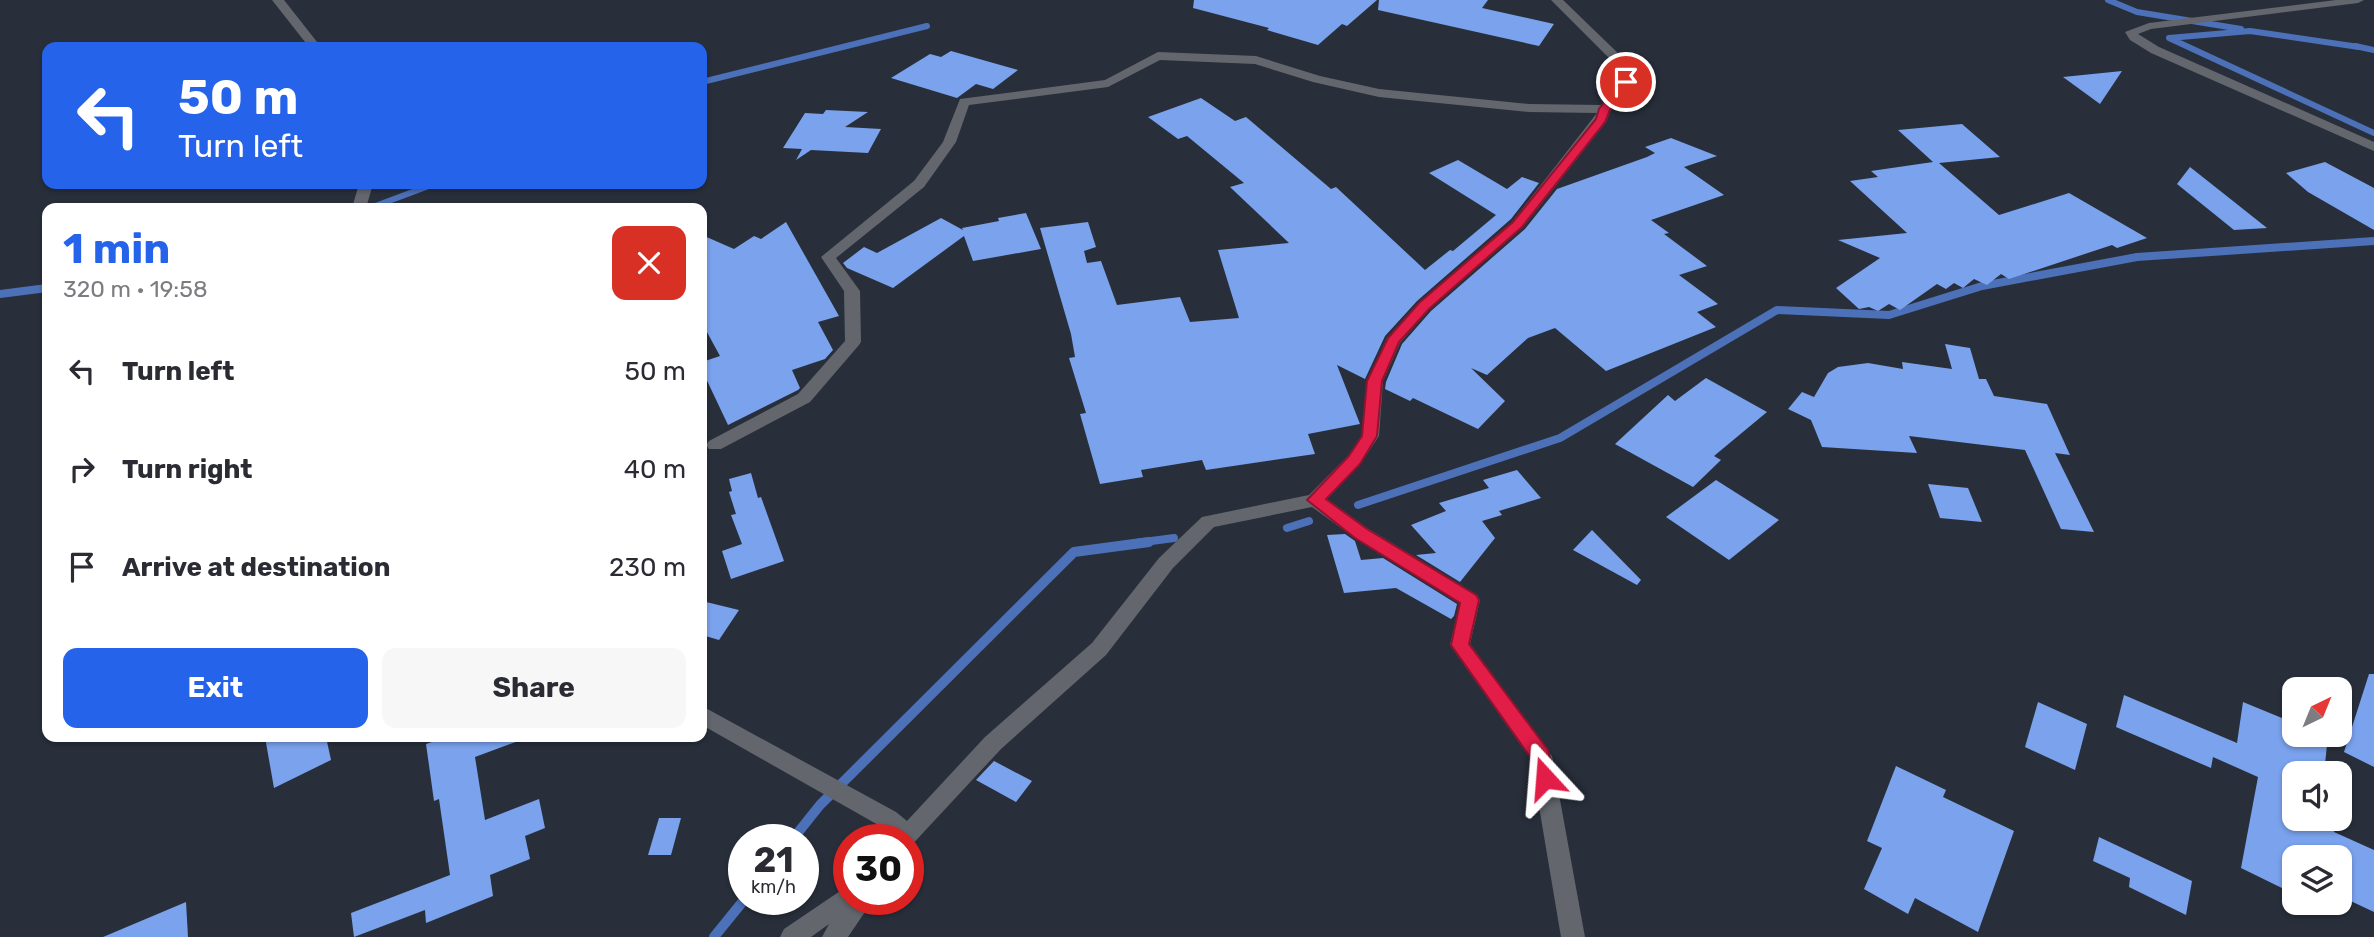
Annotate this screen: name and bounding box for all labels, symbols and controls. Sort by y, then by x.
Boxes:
pin [1596,52,1656,112]
icon: arrive [1607,63,1645,101]
text: 50 m [178,68,298,126]
icon: left [63,70,154,161]
text: Turn left [178,127,303,165]
text: 1 min [63,224,170,274]
button: close [612,226,686,300]
text: 320 m · 19:58 [63,275,208,303]
icon: left [63,352,101,390]
text: Turn left [122,356,234,387]
text: 50 m [625,356,686,387]
icon: right [63,450,101,488]
text: Turn right [122,454,252,485]
text: 40 m [624,454,686,485]
icon: arrive [63,548,101,586]
text: Arrive at destination [122,552,390,583]
text: 230 m [609,552,686,583]
button: Exit [63,648,368,728]
button: Share [382,648,686,728]
north arrow [2282,677,2352,747]
map controls [2282,677,2352,915]
position arrow [1508,741,1582,815]
button: sound [2282,761,2352,831]
speed limit sign: 30 [833,824,924,915]
text: 21 [753,839,794,881]
button: layers [2282,845,2352,915]
text: km/h [751,876,796,898]

